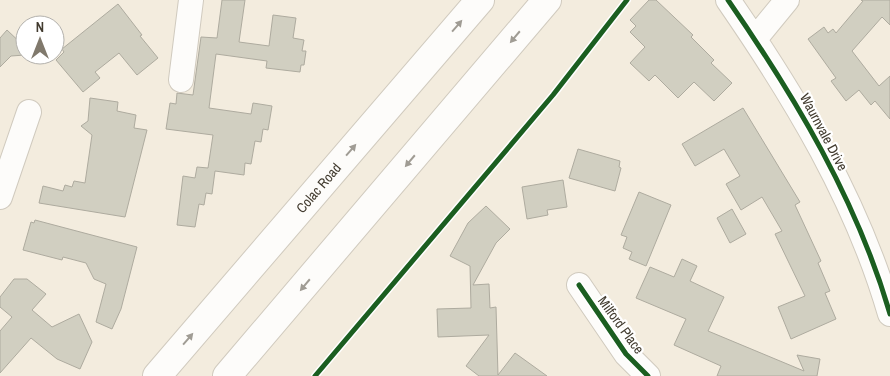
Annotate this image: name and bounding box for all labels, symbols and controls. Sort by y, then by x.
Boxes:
north arrow [15,15,65,65]
text: N [36,18,44,36]
one-way arrow [452,20,463,33]
one-way arrow [510,31,521,43]
street label: Waurnvale Drive [796,90,852,174]
one-way arrow [346,143,357,156]
one-way arrow [404,154,415,167]
street label: Colac Road [292,159,345,217]
one-way arrow [299,278,310,291]
street label: Milford Place [594,293,648,357]
one-way arrow [183,333,194,346]

